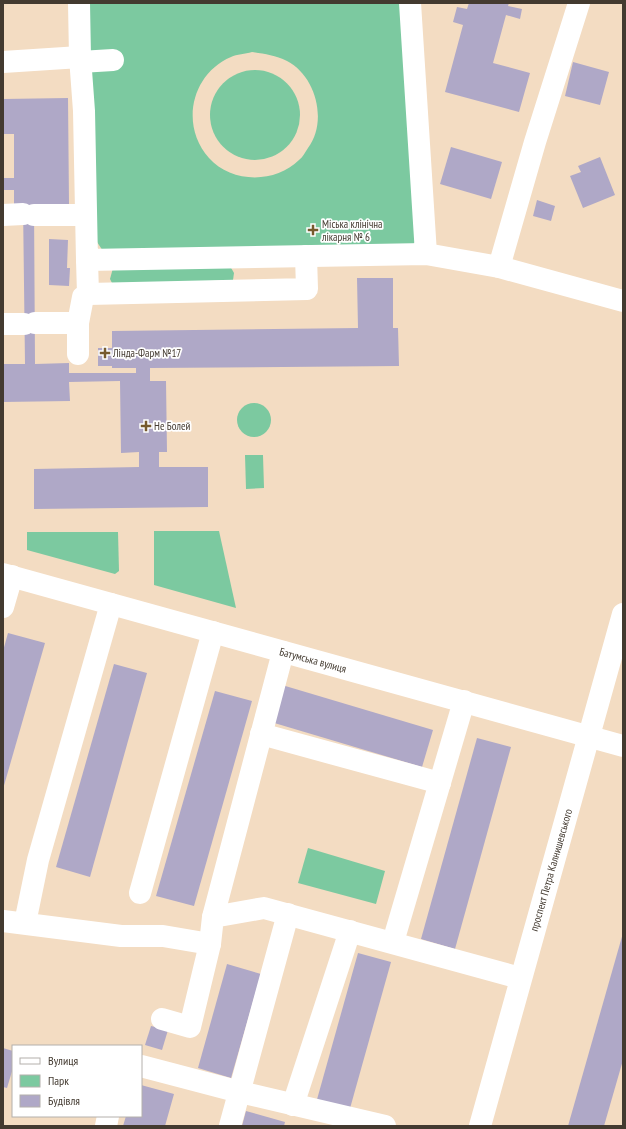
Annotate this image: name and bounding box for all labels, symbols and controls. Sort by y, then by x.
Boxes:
place label: Міська клінічна лікарня № 6 [321,217,382,244]
marker: Міська клінічна лікарня № 6 [307,224,319,236]
place label: Лінда-Фарм №17 [112,346,181,360]
marker: Лінда-Фарм №17 [100,348,110,358]
place label: Не Болей [154,419,190,433]
marker: Не Болей [141,421,151,431]
street label: Батумська вулиця [278,644,348,676]
street label: проспект Петра Калнишевського [527,807,575,933]
legend [12,1045,142,1117]
text: Вулиця [48,1053,78,1068]
text: Парк [48,1073,69,1088]
text: Будівля [48,1093,80,1108]

